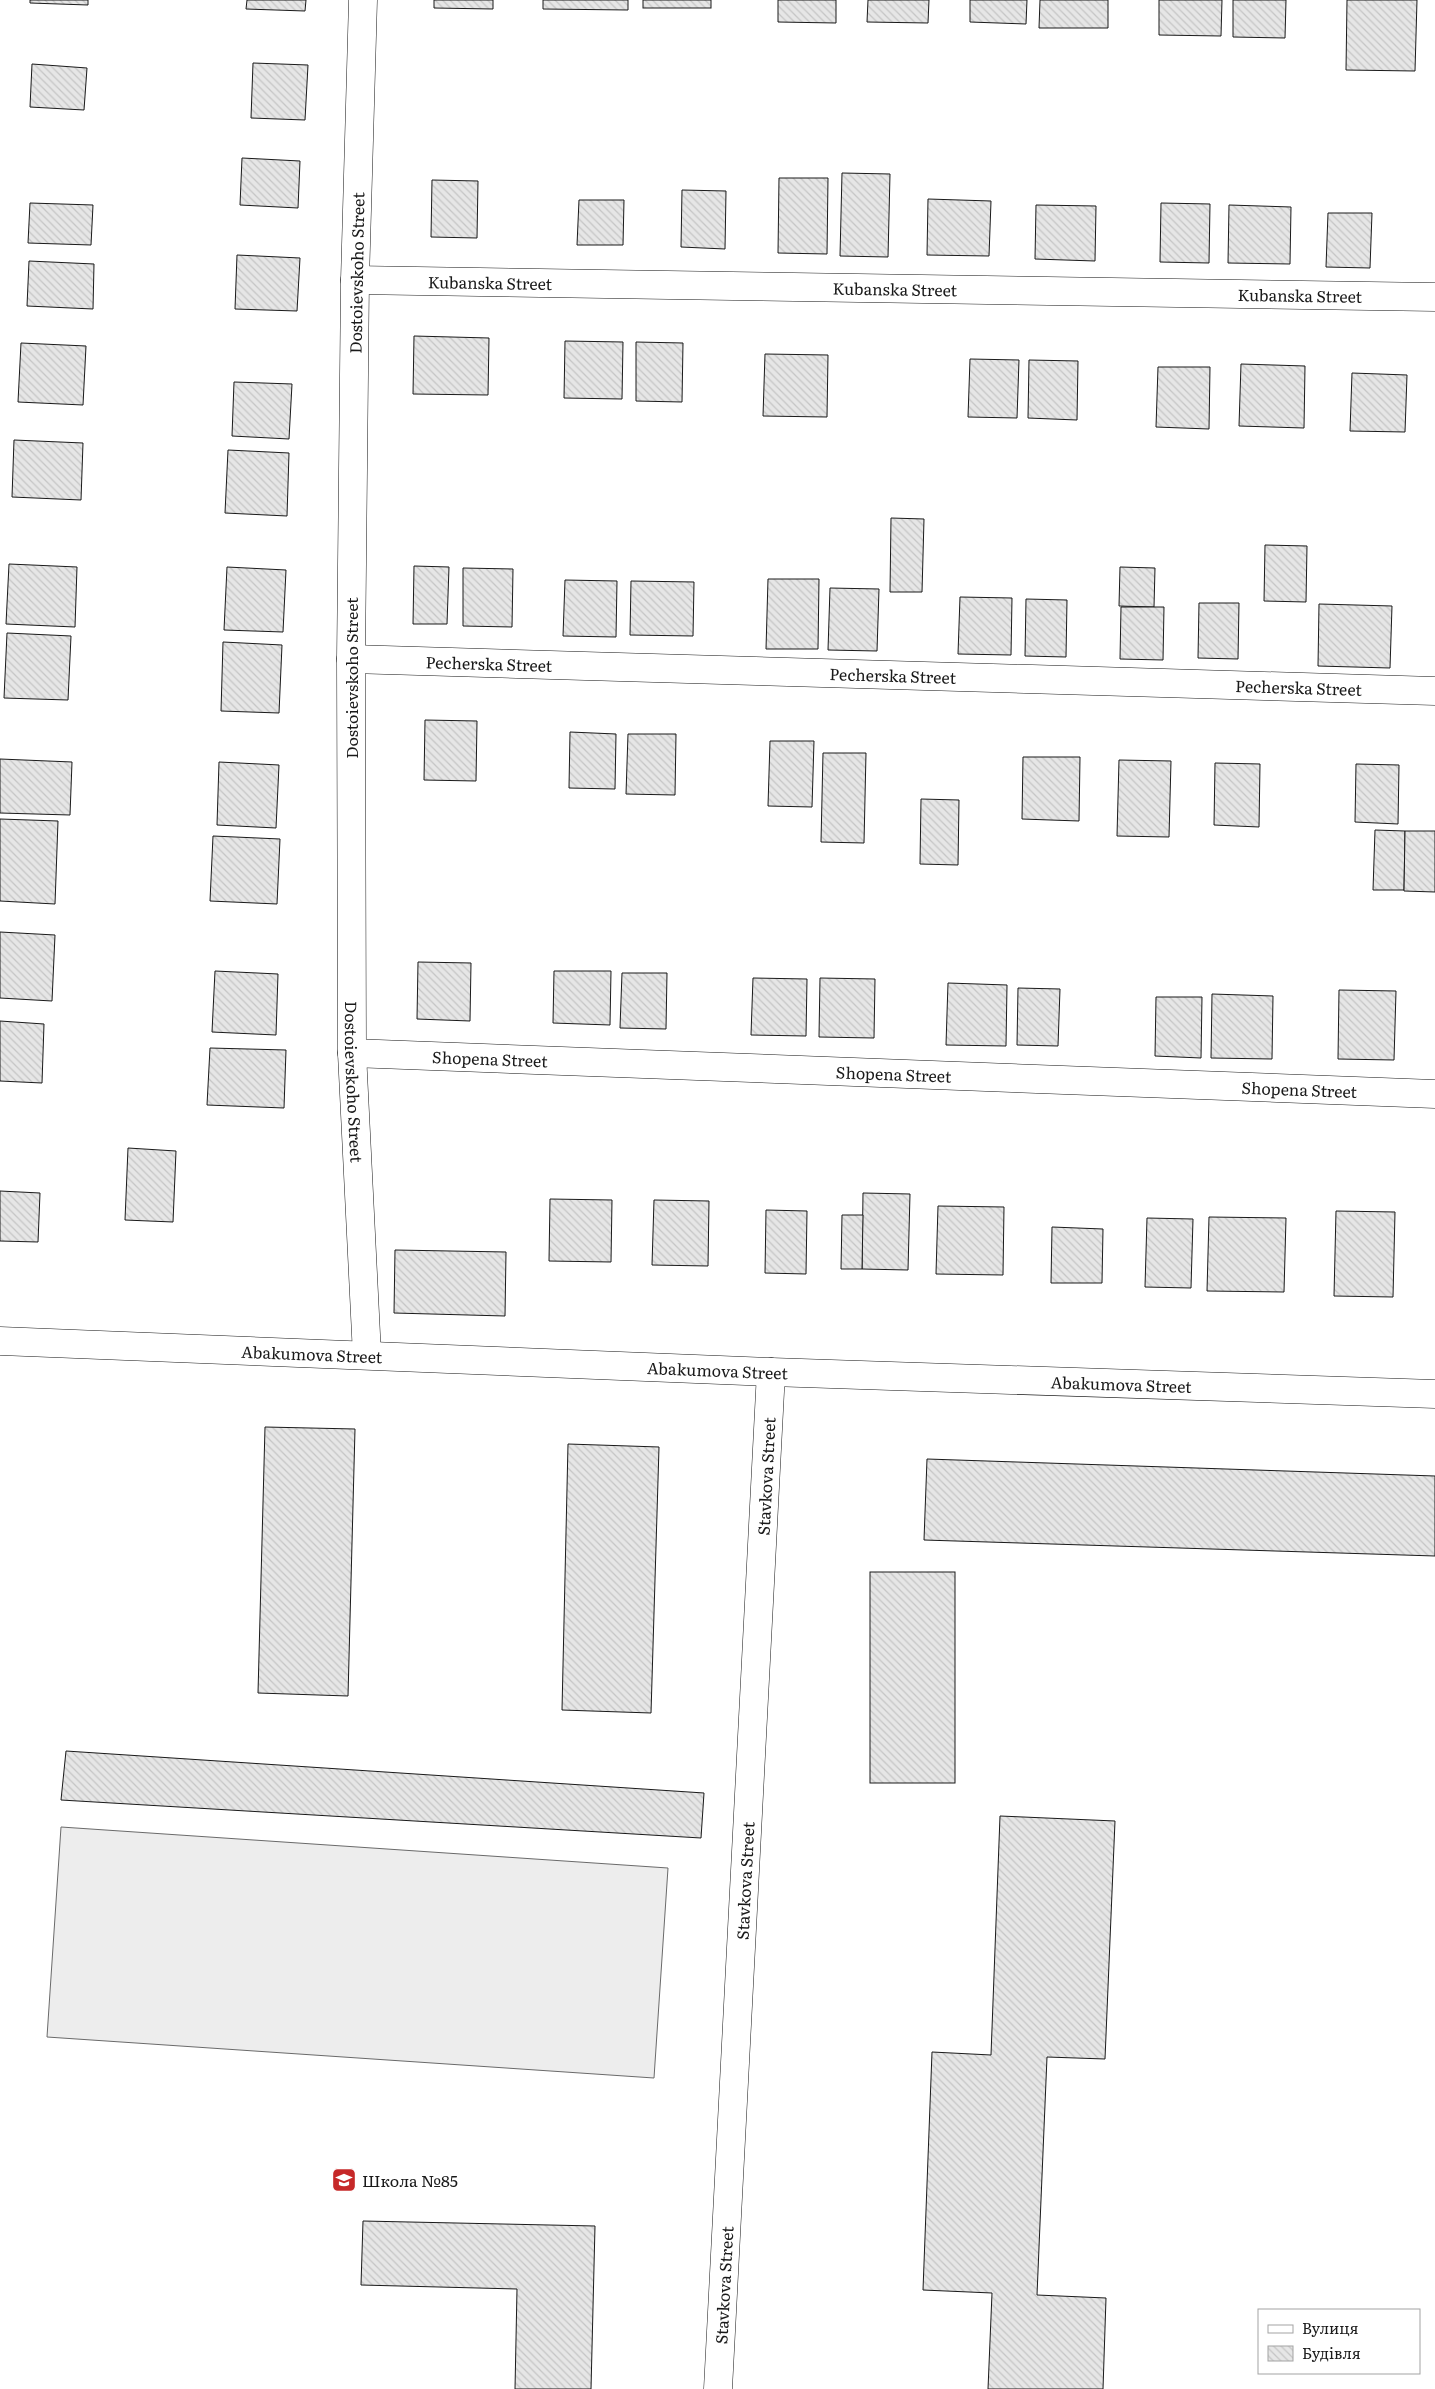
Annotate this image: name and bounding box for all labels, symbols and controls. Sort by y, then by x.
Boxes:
street label: Dostoievskoho Street [343,192,369,354]
street label: Kubanska Street [428,269,553,295]
street label: Kubanska Street [833,276,958,301]
street label: Kubanska Street [1237,282,1363,308]
street label: Dostoievskoho Street [339,597,363,759]
street label: Pecherska Street [425,649,553,677]
street label: Pecherska Street [829,661,957,689]
street label: Pecherska Street [1235,673,1363,701]
street label: Dostoievskoho Street [340,1001,369,1164]
street label: Shopena Street [432,1044,549,1072]
street label: Shopena Street [835,1059,952,1088]
street label: Shopena Street [1241,1075,1358,1103]
street label: Abakumova Street [241,1339,383,1368]
street label: Abakumova Street [646,1355,789,1385]
street label: Abakumova Street [1050,1369,1193,1398]
street label: Stavkova Street [751,1416,781,1536]
street label: Stavkova Street [729,1820,760,1940]
school or university icon: Школа №85 [331,2167,357,2193]
place label: Школа №85 [362,2168,458,2192]
street label: Stavkova Street [708,2225,739,2345]
legend [1258,2309,1420,2374]
text: Вулиця [1302,2316,1359,2339]
text: Будівля [1302,2341,1361,2364]

